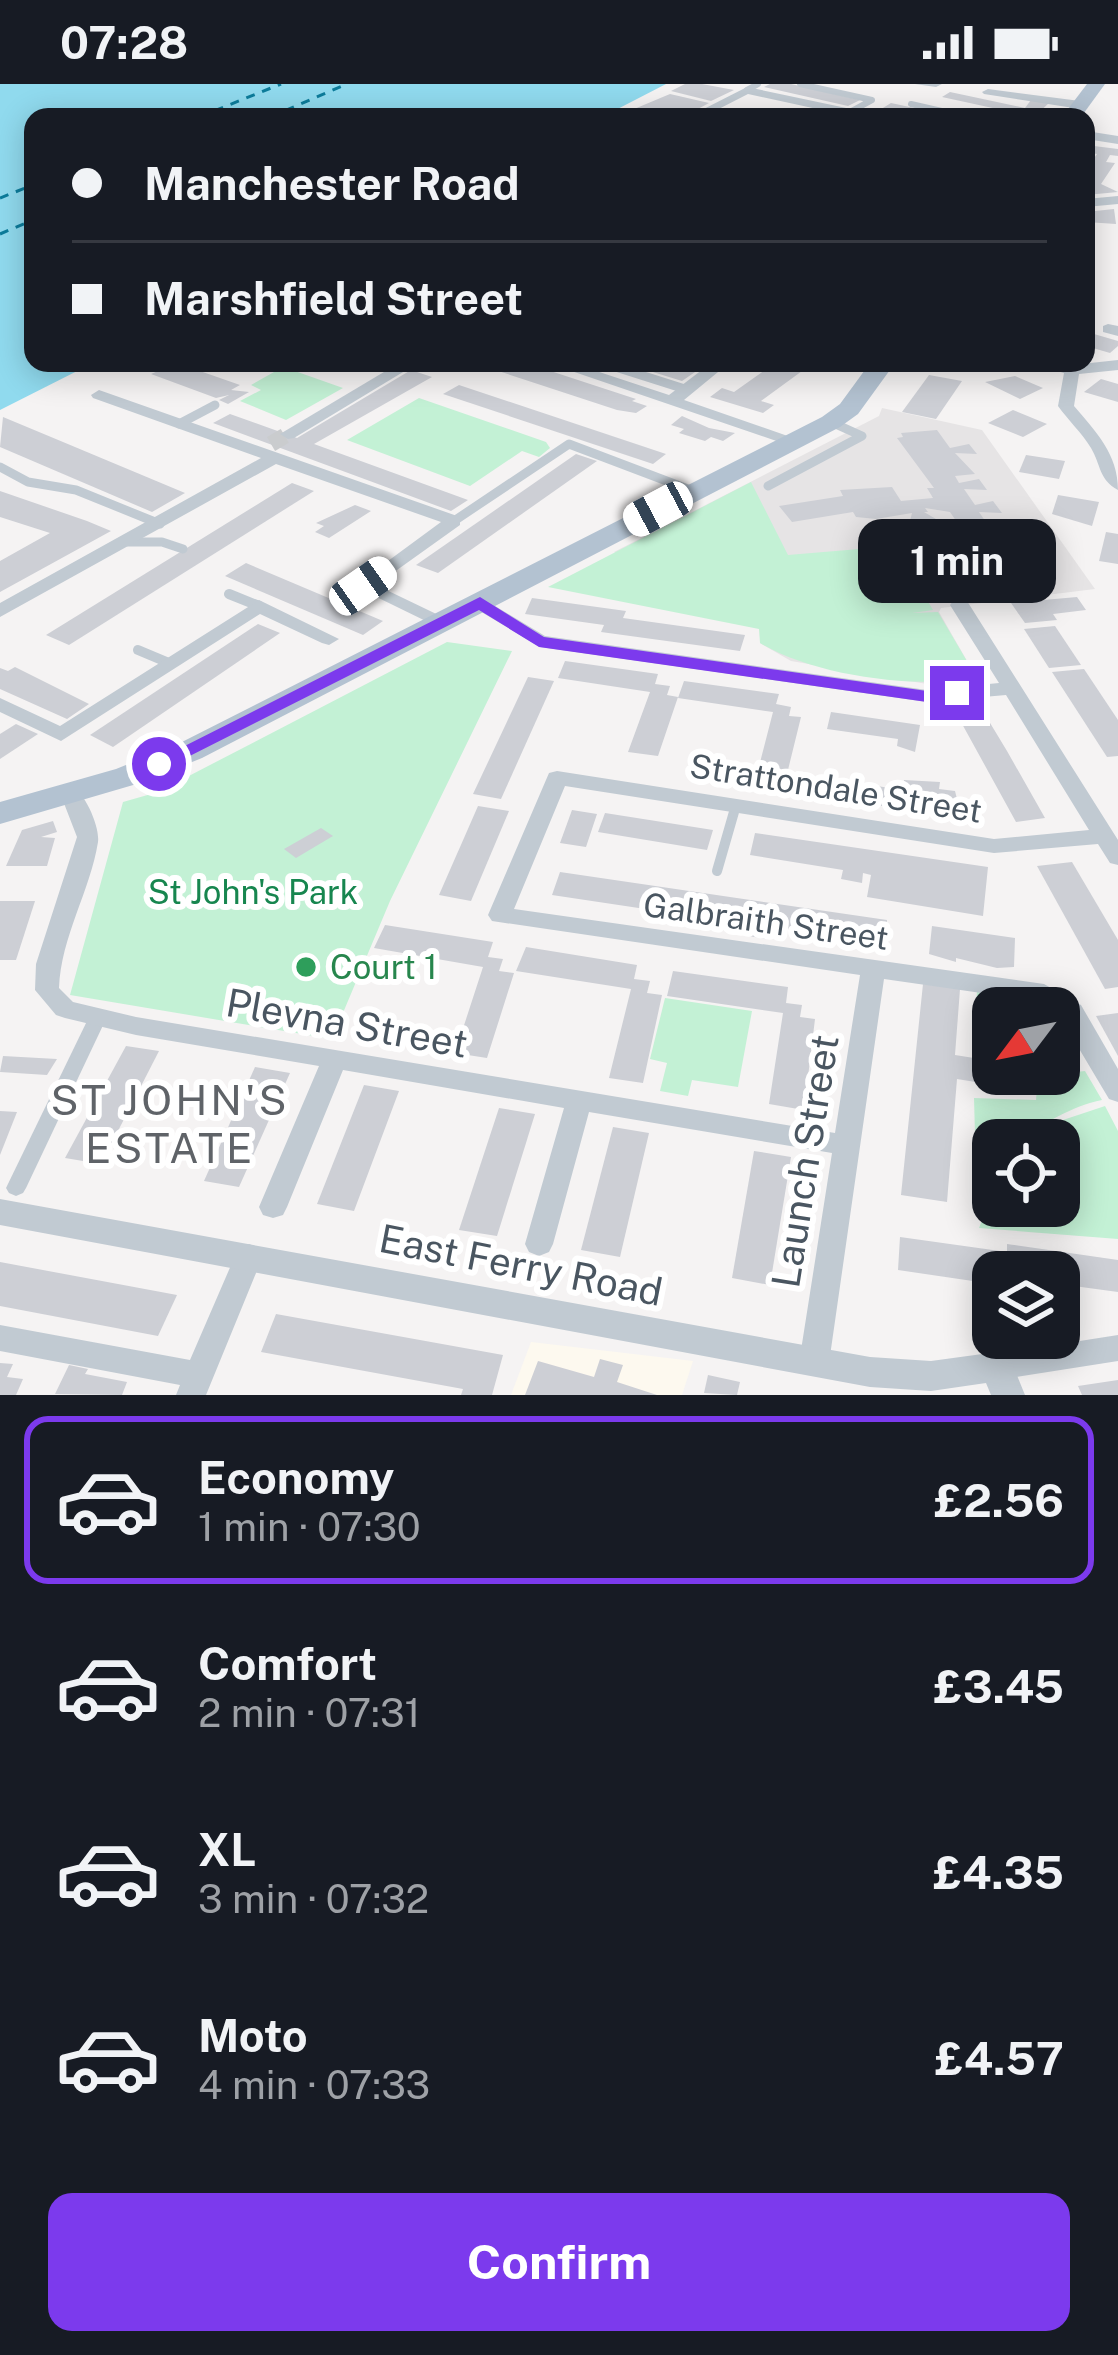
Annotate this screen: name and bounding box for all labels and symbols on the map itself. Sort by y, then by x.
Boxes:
car [618,476,698,542]
callout: 1 min [858,519,1056,603]
car [323,551,403,621]
route end [930,666,984,720]
route start [132,737,186,791]
street label: Strattondale Street [687,746,985,830]
park label: St John's Park [148,873,358,911]
street label: Galbraith Street [641,885,891,957]
place label: Court 1 [330,948,437,986]
marker: Court 1 [293,954,319,980]
street label: Plevna Street [223,979,471,1067]
north arrow [972,987,1080,1095]
street label: Launch Street [762,1031,848,1291]
district label: ST JOHN'S ESTATE [50,1075,290,1172]
street label: East Ferry Road [375,1215,667,1315]

